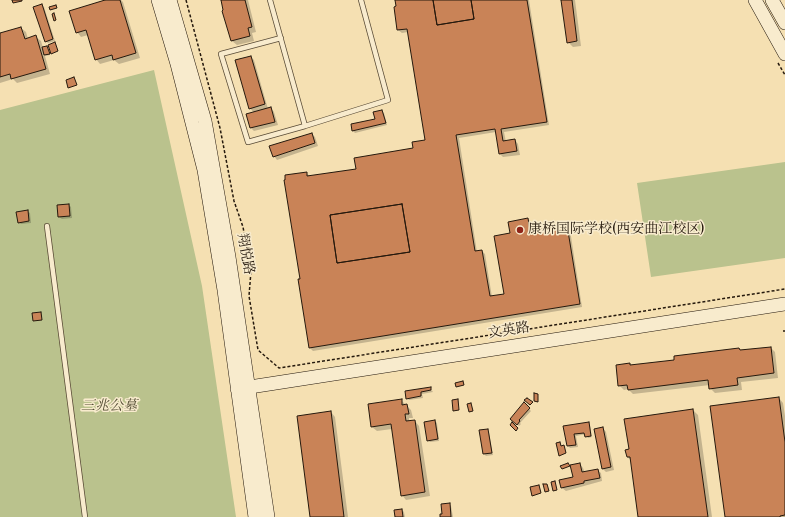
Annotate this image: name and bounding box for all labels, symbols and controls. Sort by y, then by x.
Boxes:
place label: 康桥国际学校(西安曲江校区) [528,222,705,238]
marker: 康桥国际学校(西安曲江校区) [515,225,525,235]
street label: 翔悦路 [233,232,257,276]
street label: 文英路 [487,319,531,343]
park label: 三兆公墓 [81,399,137,415]

